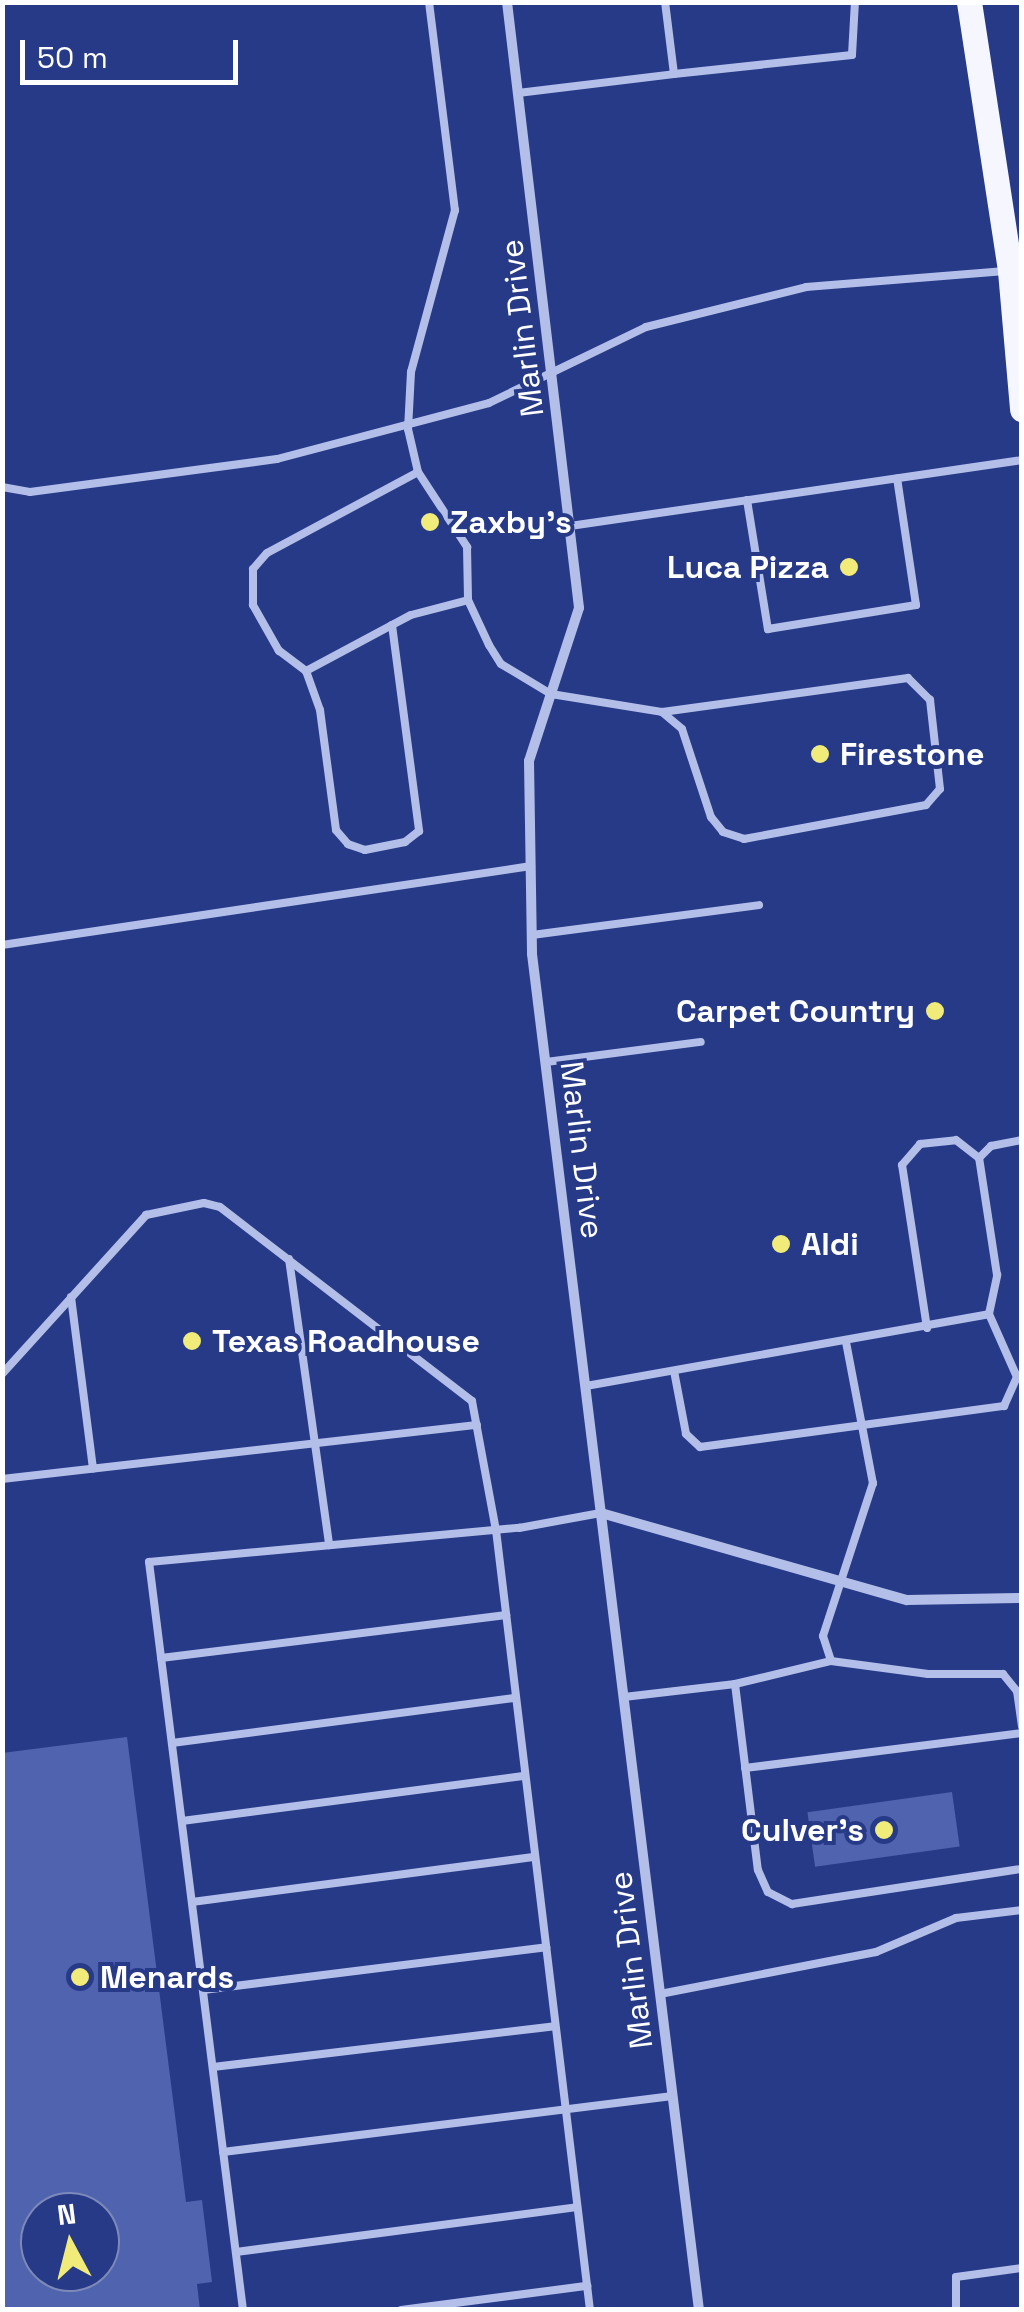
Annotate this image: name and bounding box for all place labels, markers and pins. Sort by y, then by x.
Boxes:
place label: Zaxby's [450,503,572,541]
marker: Zaxby's [419,511,441,533]
place label: Luca Pizza [667,548,829,586]
marker: Luca Pizza [838,556,860,578]
place label: Firestone [840,735,984,773]
marker: Firestone [809,743,831,765]
place label: Carpet Country [676,992,915,1030]
marker: Carpet Country [924,1000,946,1022]
place label: Aldi [801,1225,859,1263]
marker: Aldi [770,1233,792,1255]
place label: Texas Roadhouse [212,1322,480,1360]
marker: Texas Roadhouse [181,1330,203,1352]
place label: Culver's [741,1811,864,1849]
marker: Culver's [873,1819,895,1841]
place label: Menards [100,1958,234,1996]
marker: Menards [69,1966,91,1988]

